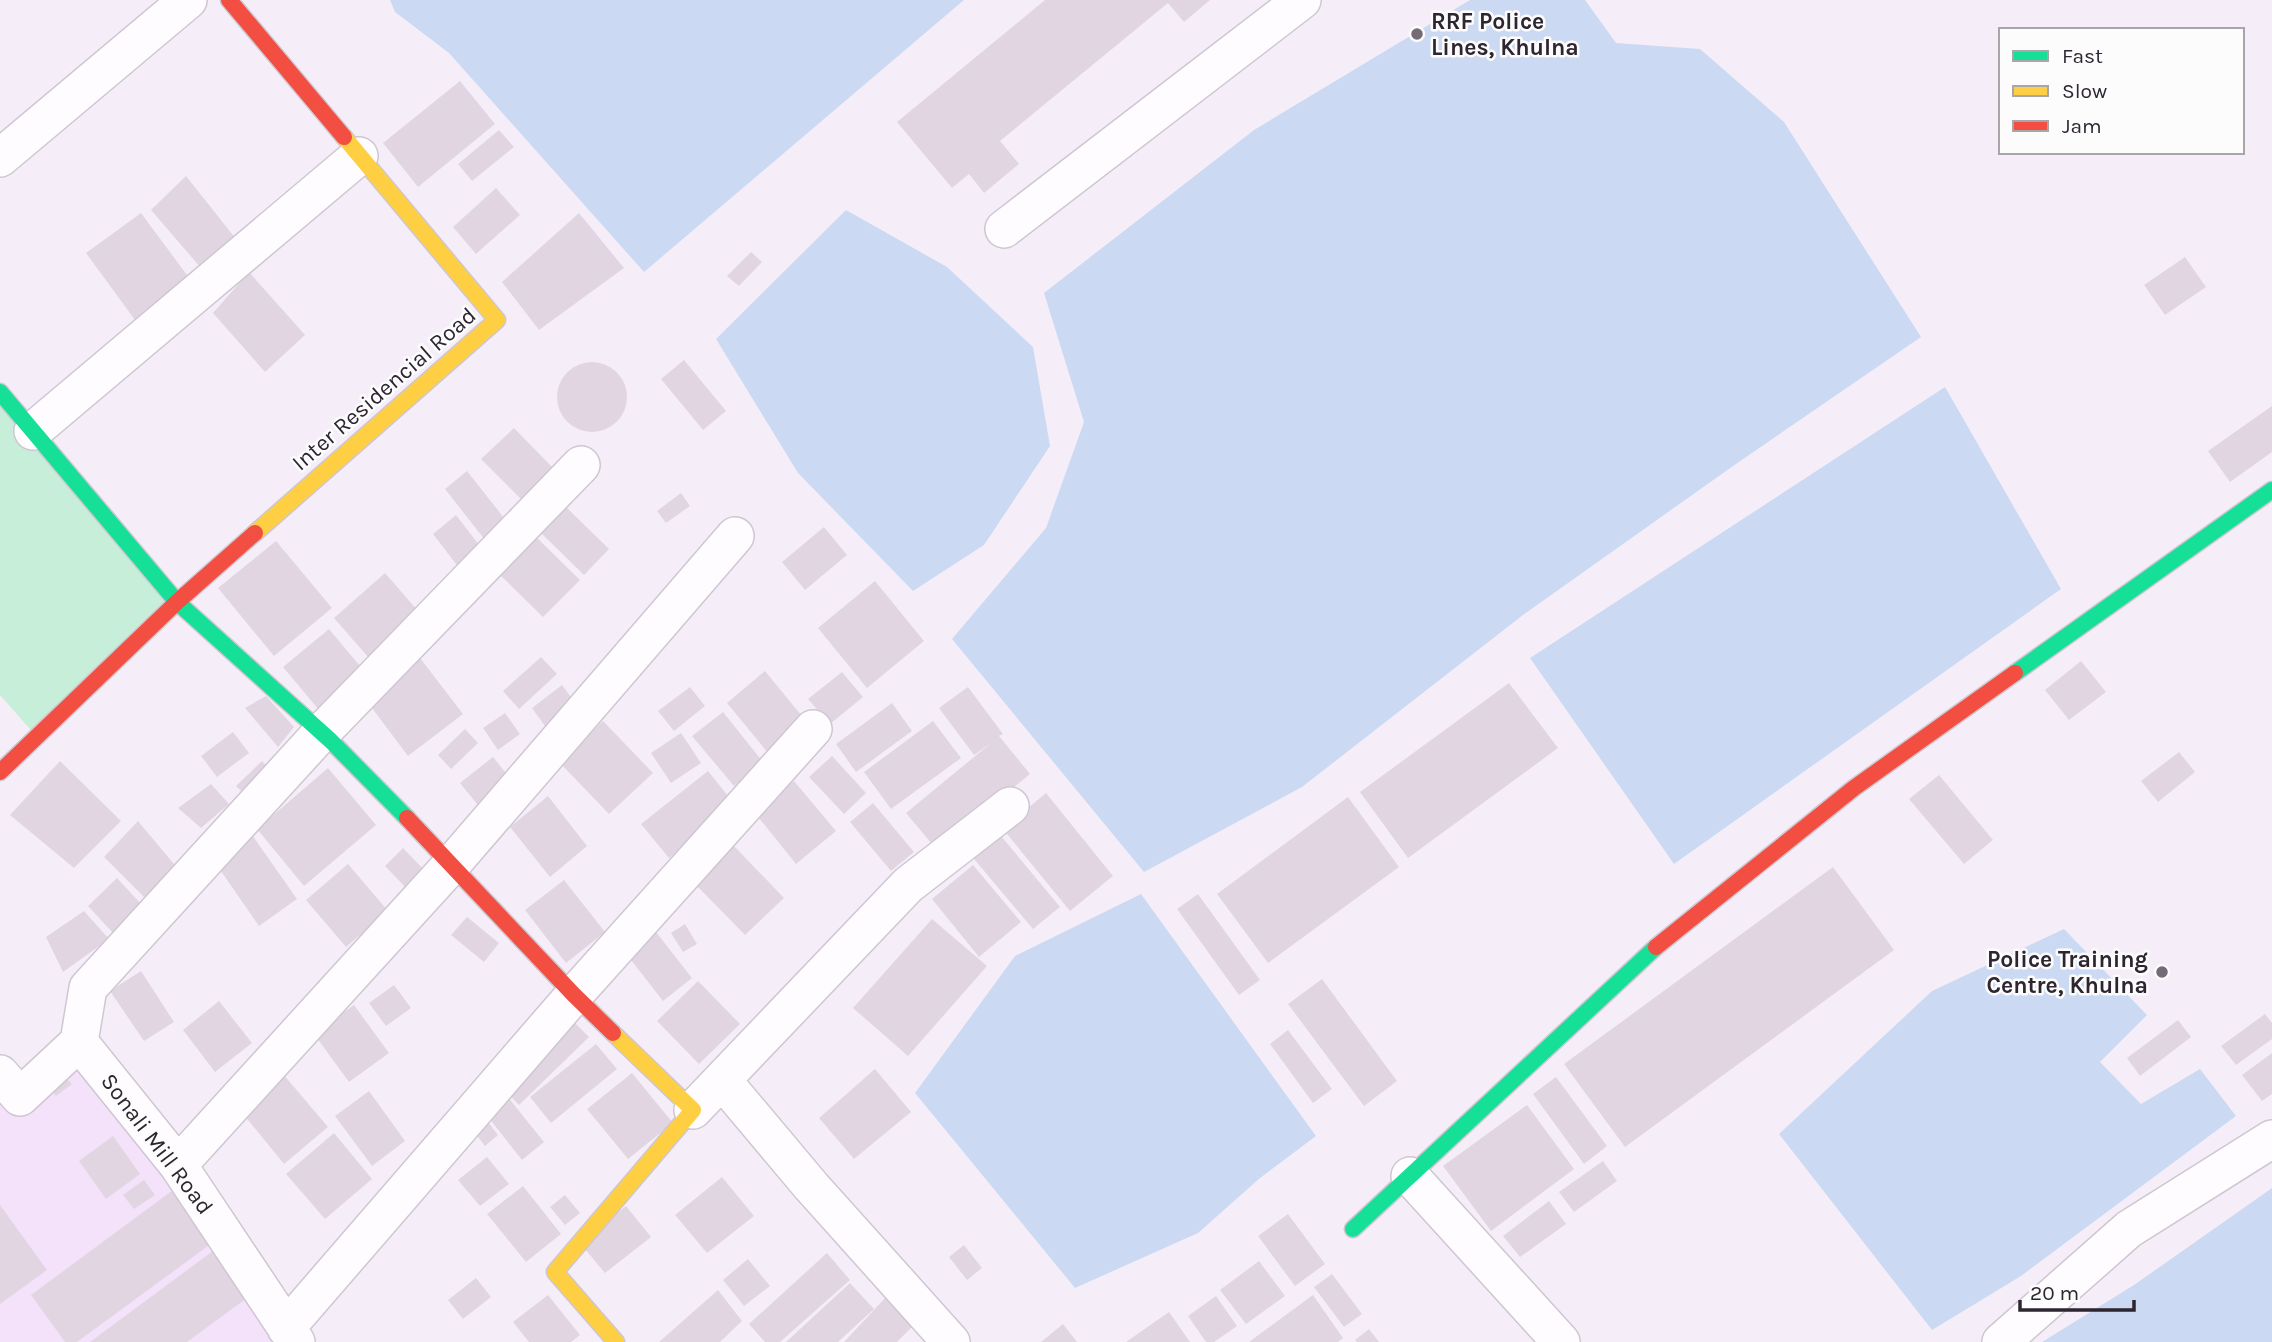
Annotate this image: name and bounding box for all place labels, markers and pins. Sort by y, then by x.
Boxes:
place label: RRF Police Lines, Khulna [1431,8,1579,61]
marker: RRF Police Lines, Khulna [1409,26,1425,42]
place label: Police Training Centre, Khulna [1986,946,2148,999]
marker: Police Training Centre, Khulna [2154,964,2170,980]

